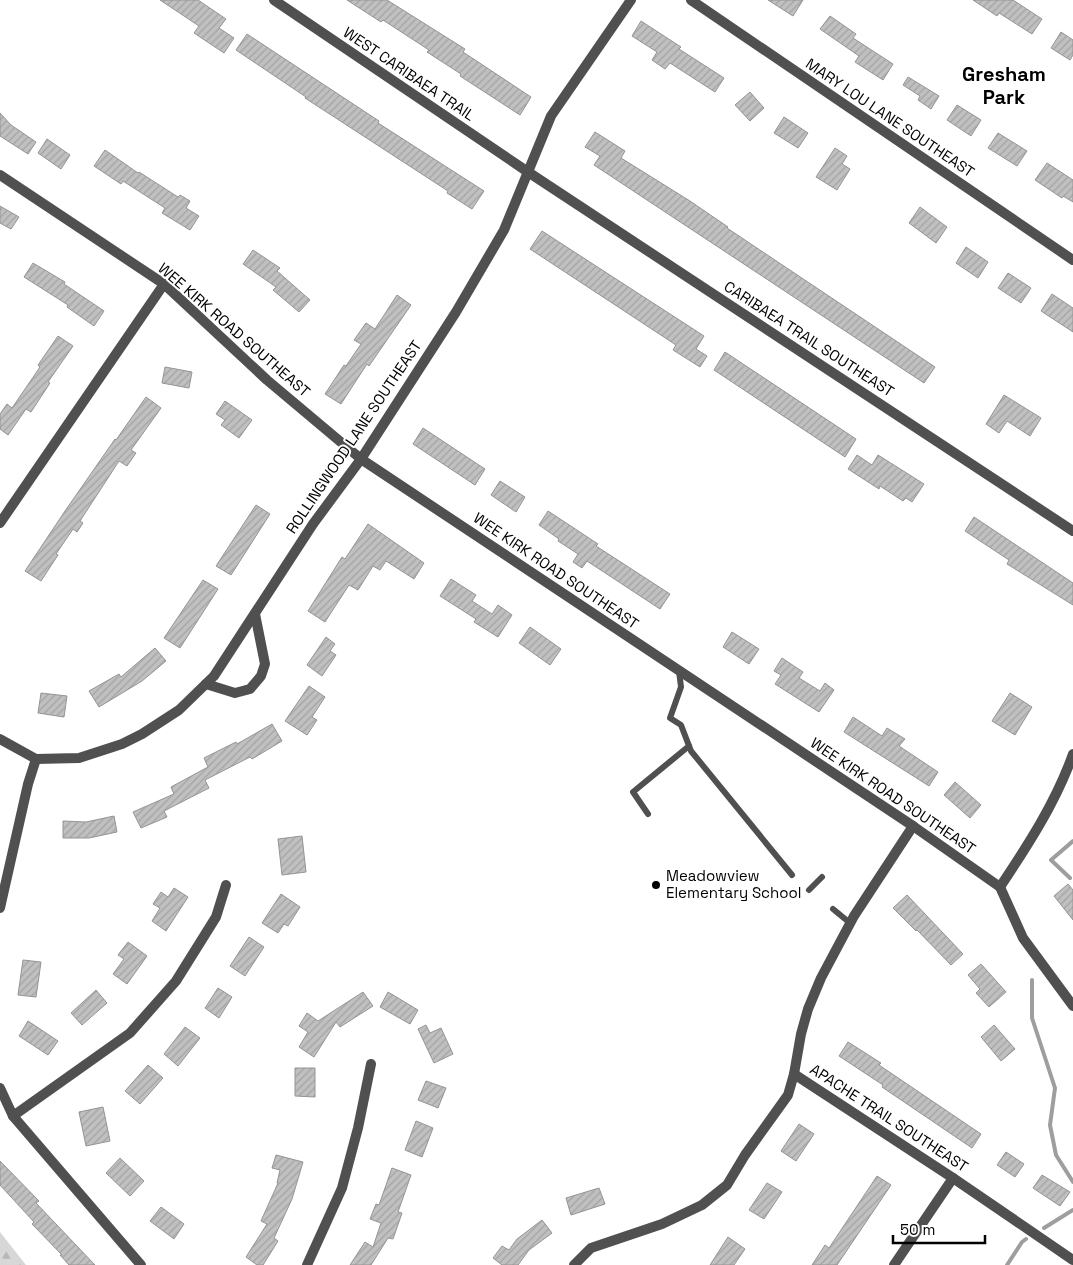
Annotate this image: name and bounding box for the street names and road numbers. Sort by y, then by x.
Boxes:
street label: WEST CARIBAEA TRAIL [340,22,479,125]
street label: MARY LOU LANE SOUTHEAST [802,54,978,181]
street label: WEE KIRK ROAD SOUTHEAST [154,258,314,401]
street label: CARIBAEA TRAIL SOUTHEAST [721,276,898,401]
street label: ROLLINGWOOD LANE SOUTHEAST [282,336,426,537]
street label: WEE KIRK ROAD SOUTHEAST [470,508,643,633]
street label: WEE KIRK ROAD SOUTHEAST [807,733,980,858]
street label: APACHE TRAIL SOUTHEAST [807,1059,972,1176]

